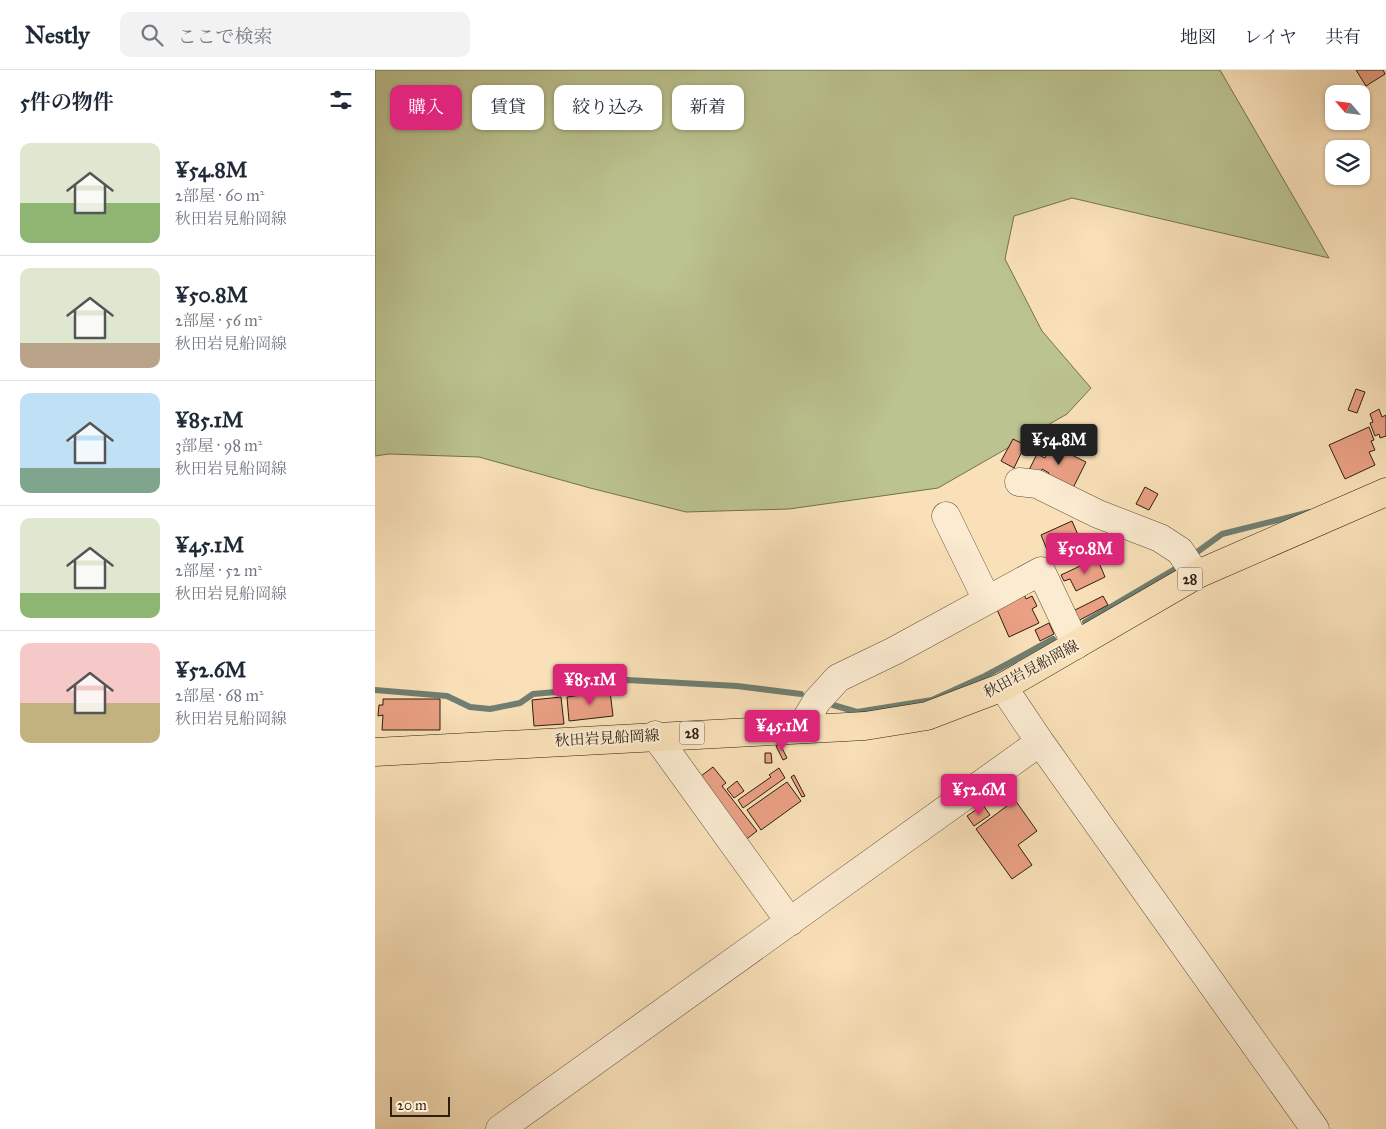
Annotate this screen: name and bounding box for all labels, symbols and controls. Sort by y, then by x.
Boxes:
search box [120,12,470,57]
text: Nestly [25,20,90,50]
icon: search [138,21,166,49]
text: ここで検索 [178,25,273,48]
text: 地図 [1180,26,1216,48]
text: レイヤ [1244,26,1297,48]
text: 共有 [1325,26,1361,48]
chip: 購入 [390,85,462,130]
chip: 賃貸 [472,85,544,130]
chip: 絞り込み [554,85,662,130]
chip: 新着 [672,85,744,130]
north arrow [1325,85,1370,130]
map controls [1325,85,1370,185]
icon: filters [327,86,355,114]
text: 5件の物件 [20,89,114,115]
button: layers [1325,140,1370,185]
text: ¥54.8M [175,157,247,183]
icon: home [60,163,120,223]
text: 2部屋 · 60 m² [175,186,264,205]
text: 秋田岩見船岡線 [175,209,287,228]
text: ¥50.8M [175,282,248,308]
icon: home [60,288,120,348]
text: 2部屋 · 56 m² [175,311,262,330]
text: 秋田岩見船岡線 [175,334,287,353]
text: ¥85.1M [175,407,244,433]
icon: home [60,413,120,473]
pin: ¥54.8M [1018,424,1100,466]
text: ¥54.8M [1031,430,1087,449]
text: 3部屋 · 98 m² [175,436,262,455]
text: 秋田岩見船岡線 [175,459,287,478]
text: ¥45.1M [175,532,244,558]
pin: ¥50.8M [1044,532,1126,575]
icon: home [60,538,120,598]
text: ¥50.8M [1057,539,1113,558]
text: 2部屋 · 52 m² [175,561,262,580]
road number: 28 [1177,568,1203,590]
text: 秋田岩見船岡線 [175,584,287,603]
street label: 秋田岩見船岡線 [980,636,1082,702]
text: ¥52.6M [175,657,246,683]
icon: home [60,663,120,723]
pin: ¥85.1M [549,664,631,706]
text: ¥85.1M [564,670,616,689]
text: 2部屋 · 68 m² [175,686,264,705]
text: 秋田岩見船岡線 [175,709,287,728]
pin: ¥45.1M [741,710,823,752]
text: ¥45.1M [756,716,808,735]
road number: 28 [679,721,705,744]
street label: 秋田岩見船岡線 [554,726,660,750]
pin: ¥52.6M [938,774,1020,816]
text: ¥52.6M [952,780,1006,799]
scale bar [390,1094,450,1117]
text: 20 m [397,1097,427,1114]

